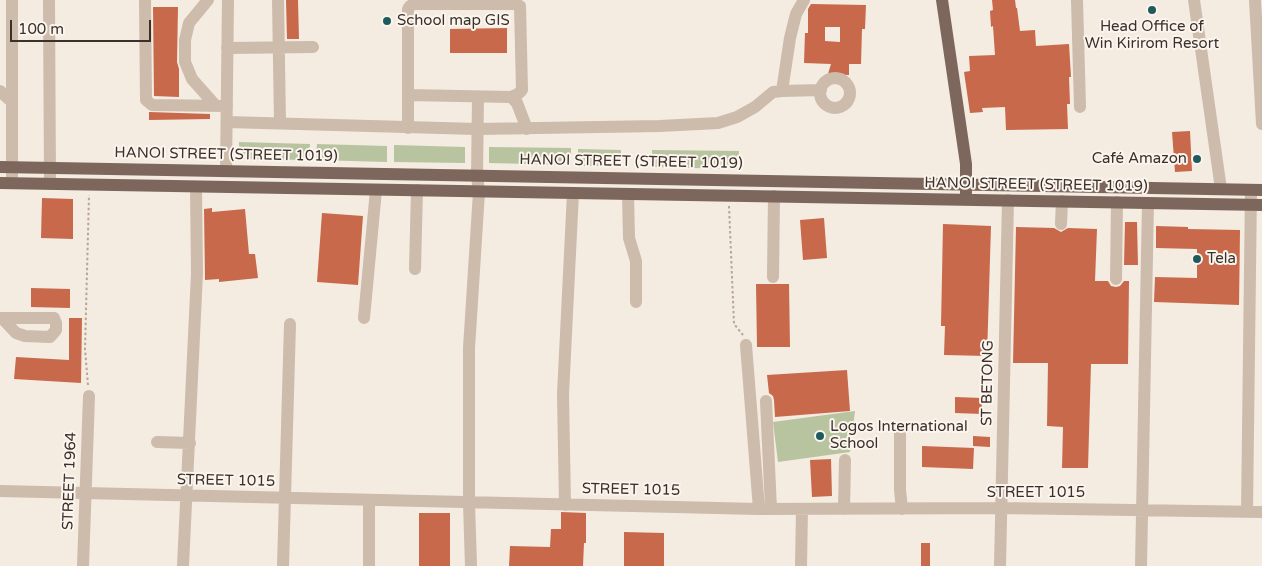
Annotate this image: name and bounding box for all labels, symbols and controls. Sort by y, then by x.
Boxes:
marker: Head Office of Win Kirirom Resort [1146,4,1158,16]
scale bar [12,10,154,42]
place label: School map GIS [397,12,510,30]
marker: School map GIS [381,15,393,27]
place label: Head Office of Win Kirirom Resort [1085,18,1219,53]
text: 100 m [18,20,64,38]
street label: HANOI STREET (STREET 1019) [114,144,338,166]
place label: Café Amazon [1092,150,1187,168]
street label: HANOI STREET (STREET 1019) [519,151,743,173]
marker: Café Amazon [1191,153,1203,165]
street label: HANOI STREET (STREET 1019) [924,174,1148,196]
place label: Tela [1207,250,1236,268]
marker: Tela [1191,253,1203,265]
street label: ST BETONG [978,340,998,426]
place label: Logos International School [830,418,968,453]
marker: Logos International School [814,430,826,442]
street label: STREET 1964 [59,432,81,530]
street label: STREET 1015 [177,471,275,491]
street label: STREET 1015 [582,480,680,500]
street label: STREET 1015 [987,484,1085,502]

